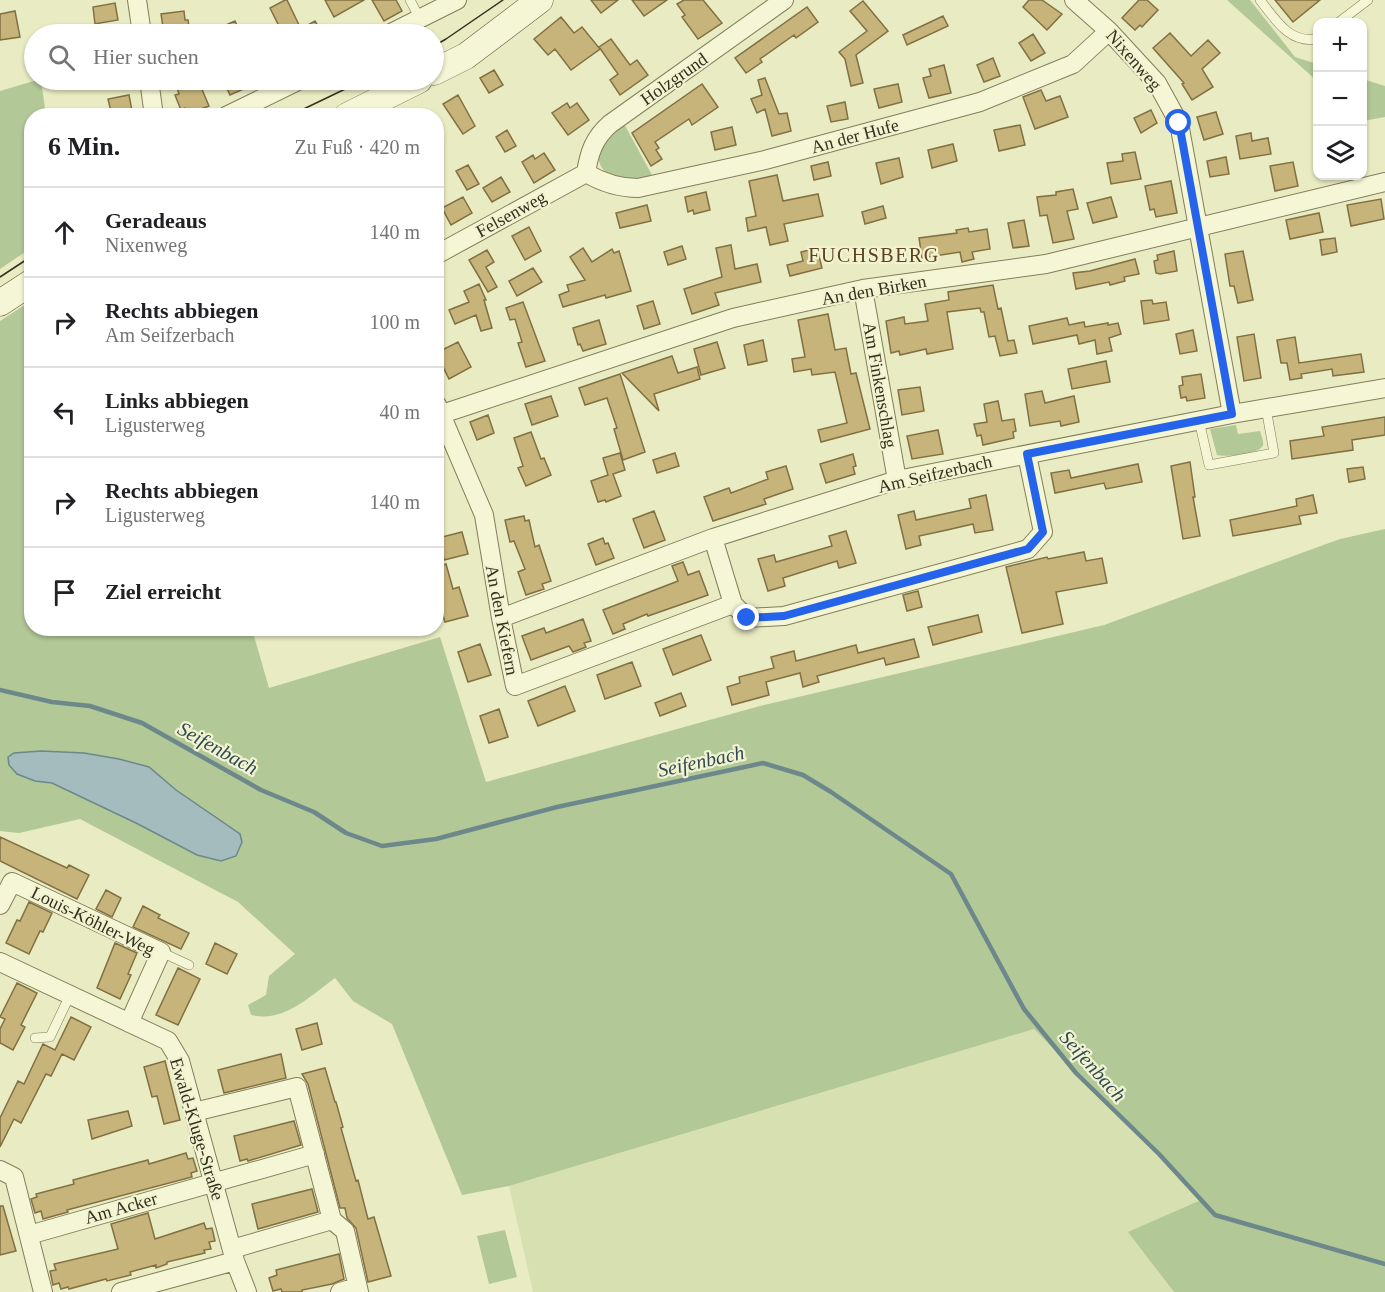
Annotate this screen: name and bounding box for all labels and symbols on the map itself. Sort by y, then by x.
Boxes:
street label: Nixenweg [1102,26,1166,94]
street label: Holzgrund [637,49,711,109]
route start [1165,109,1191,135]
street label: An der Hufe [809,115,901,157]
street label: Felsenweg [472,187,550,241]
district label: FUCHSBERG [808,244,940,266]
street label: An den Birken [820,271,928,309]
street label: Am Finkenschlag [859,320,901,450]
street label: Am Seifzerbach [876,451,994,497]
street label: An den Kiefern [482,563,522,677]
route end [733,604,759,630]
water label: Seifenbach [174,717,262,780]
water label: Seifenbach [656,741,746,782]
street label: Louis-Köhler-Weg [28,882,158,960]
water label: Seifenbach [1055,1026,1131,1107]
street label: Ewald-Kluge-Straße [166,1055,228,1203]
street label: Am Acker [82,1188,160,1228]

